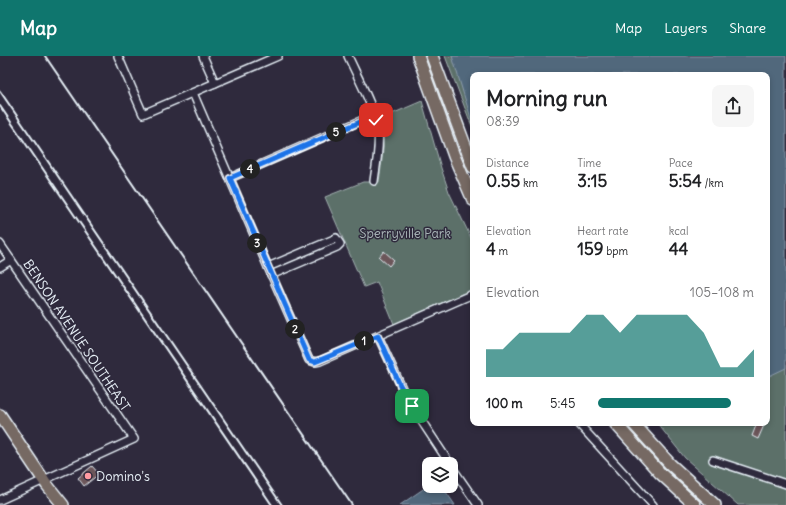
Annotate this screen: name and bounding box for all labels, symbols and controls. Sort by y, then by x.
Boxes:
text: Map [20,16,57,40]
text: Map [615,19,642,37]
text: Layers [664,19,707,37]
text: Share [729,19,766,37]
text: Morning run [486,84,608,112]
button: share [712,85,754,127]
pin [359,103,393,137]
icon: check [365,109,387,131]
text: 08:39 [486,113,520,130]
pin: 5 [326,122,346,142]
text: 5 [333,125,339,139]
text: Distance [486,156,529,170]
text: Time [577,156,601,170]
text: Pace [669,156,693,170]
pin: 4 [240,159,260,179]
text: 4 [247,162,253,176]
text: 0.55 [486,170,520,192]
text: 3:15 [577,170,607,192]
text: 5:54 [669,170,702,192]
text: km [520,176,538,190]
text: /km [702,176,724,190]
text: Elevation [486,224,531,238]
text: Heart rate [577,224,628,238]
text: kcal [669,224,688,238]
park label: Sperryville Park [359,225,451,242]
pin: 3 [247,233,267,253]
text: 3 [254,236,260,250]
text: 4 [486,238,496,260]
text: 159 [577,238,604,260]
text: 44 [669,238,688,260]
text: m [496,244,508,258]
text: bpm [604,244,628,258]
street label: BENSON AVENUE SOUTHEAST [19,256,134,414]
text: Elevation [486,284,539,301]
text: 105–108 m [690,284,754,301]
pin: 2 [285,319,305,339]
text: 2 [292,322,298,336]
pin: 1 [354,331,374,351]
text: 1 [362,334,366,348]
pin [395,389,429,423]
icon: arrive [401,395,423,417]
text: 100 m [486,395,523,412]
text: 5:45 [550,395,575,412]
map controls [422,457,458,493]
button: layers [422,457,458,493]
place label: Domino's [96,468,150,485]
marker: Domino's [83,471,93,481]

